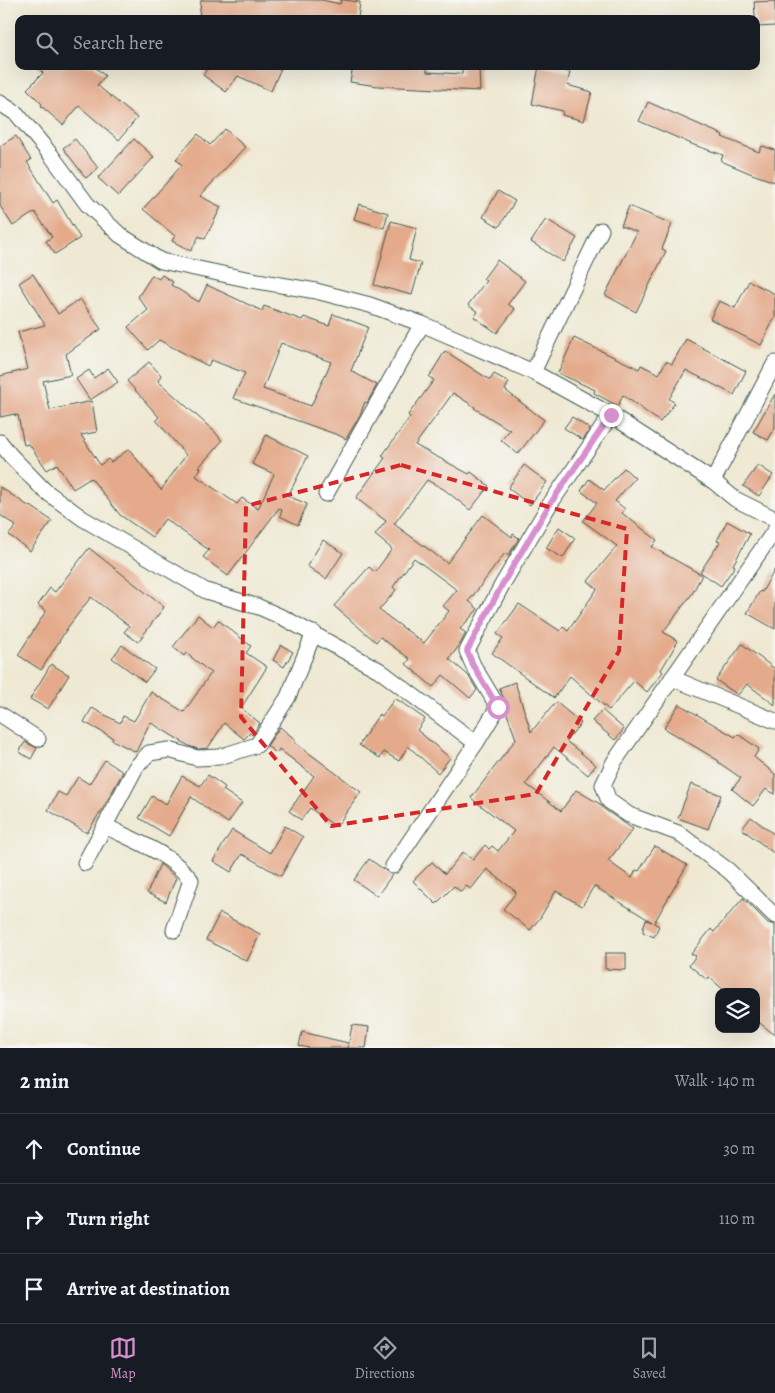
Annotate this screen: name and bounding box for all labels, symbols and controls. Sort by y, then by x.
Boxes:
search box [15,15,760,70]
icon: search [33,29,61,57]
text: Search here [73,30,163,56]
route end [600,404,623,427]
route start [487,696,510,719]
map controls [715,988,760,1033]
button: layers [715,988,760,1033]
text: 2 min [20,1067,69,1095]
text: Walk · 140 m [675,1070,755,1092]
icon: ahead [20,1135,48,1163]
text: Continue [67,1136,141,1162]
text: 30 m [723,1138,755,1160]
icon: right [20,1205,48,1233]
text: Turn right [67,1206,149,1232]
text: 110 m [719,1208,755,1230]
icon: arrive [20,1275,48,1303]
text: Arrive at destination [67,1276,230,1302]
tab: Map [109,1334,137,1383]
tab: Directions [355,1334,415,1383]
tab: Saved [633,1334,666,1383]

